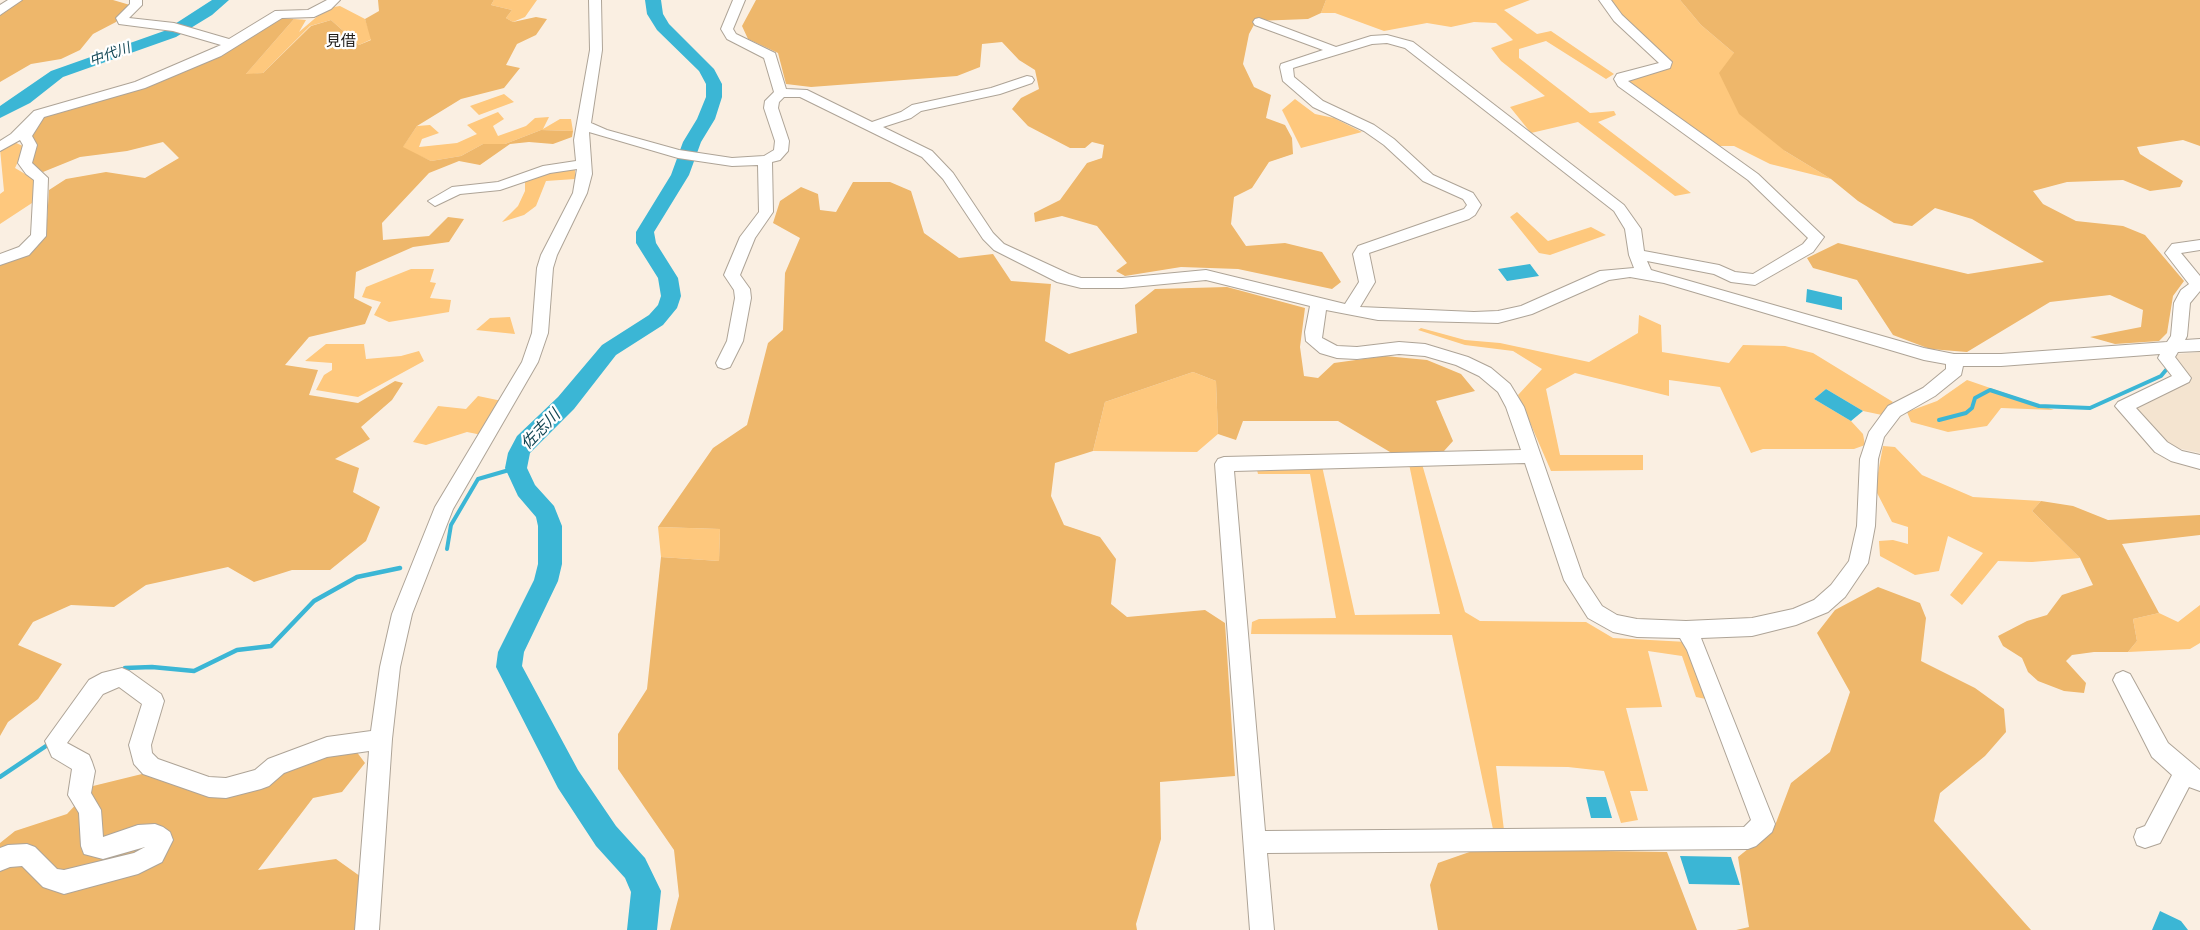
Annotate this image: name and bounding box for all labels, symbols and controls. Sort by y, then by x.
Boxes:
district label: 見借 [326,33,356,51]
water label: 中代川 [87,40,133,70]
water label: 佐志川 [517,406,565,454]

